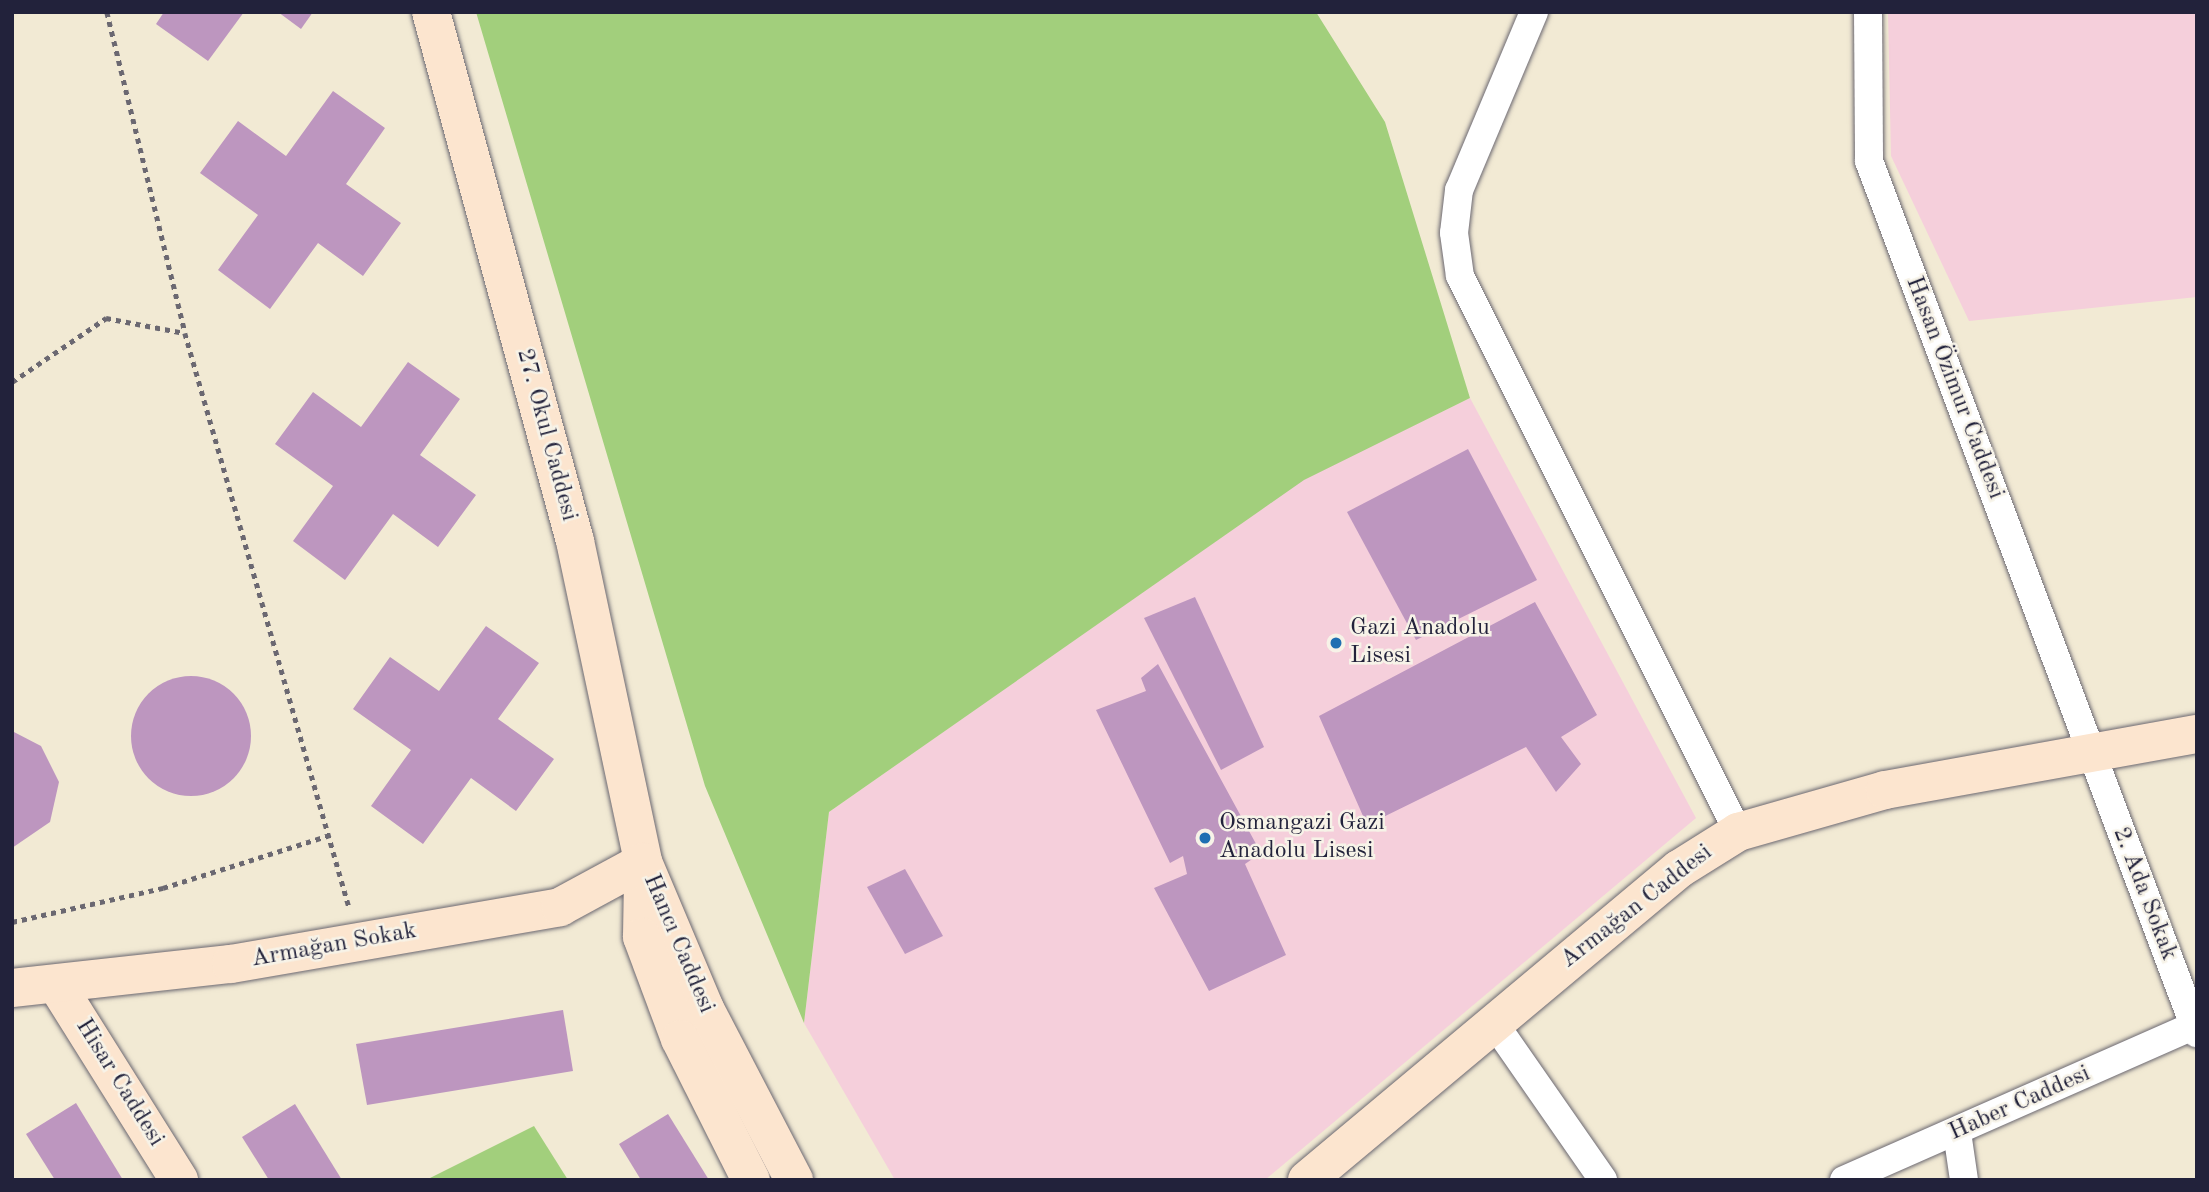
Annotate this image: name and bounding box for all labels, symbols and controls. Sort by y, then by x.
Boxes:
street label: Hasan Özimur Caddesi [1898,273,2010,503]
street label: 27. Okul Caddesi [509,346,583,524]
place label: Gazi Anadolu Lisesi [1350,615,1490,671]
marker: Gazi Anadolu Lisesi [1328,635,1344,651]
place label: Osmangazi Gazi Anadolu Lisesi [1219,810,1385,866]
street label: 2. Ada Sokak [2105,823,2183,965]
marker: Osmangazi Gazi Anadolu Lisesi [1197,830,1213,846]
street label: Armağan Caddesi [1555,839,1719,975]
street label: Hancı Caddesi [636,870,720,1018]
street label: Armağan Sokak [249,917,419,975]
street label: Hisar Caddesi [68,1014,170,1152]
street label: Haber Caddesi [1945,1060,2095,1148]

